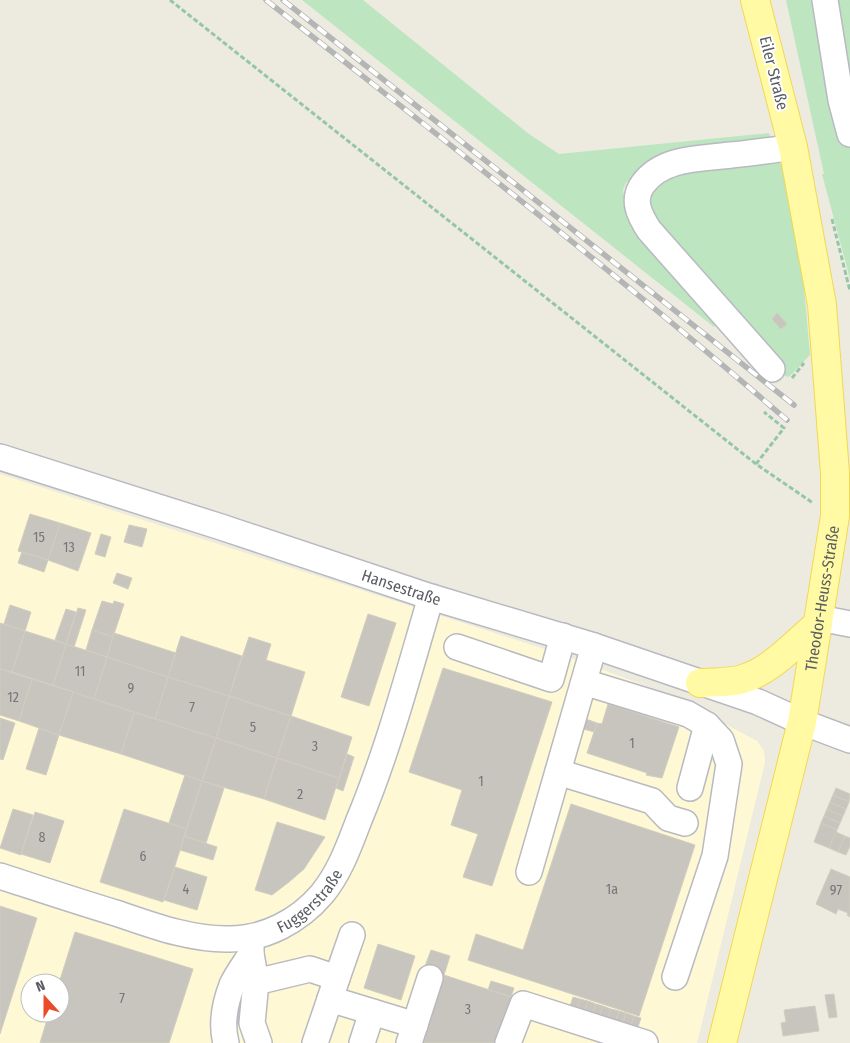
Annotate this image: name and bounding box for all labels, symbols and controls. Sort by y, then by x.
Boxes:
street label: Eiler Straße [756,34,792,112]
street label: Theodor-Heuss-Straße [801,524,843,673]
house number: 15 [33,529,45,546]
house number: 13 [63,539,75,556]
street label: Hansestraße [359,565,443,609]
house number: 11 [75,663,85,680]
house number: 9 [128,680,135,697]
house number: 12 [7,689,19,706]
house number: 7 [189,699,195,716]
house number: 5 [250,719,256,736]
house number: 1 [629,735,635,752]
house number: 3 [312,738,318,755]
house number: 1 [478,773,484,790]
house number: 2 [297,786,303,803]
house number: 8 [39,829,46,846]
house number: 6 [140,848,147,865]
street label: Fuggerstraße [274,866,346,936]
house number: 4 [183,881,190,898]
house number: 1a [606,881,618,898]
house number: 97 [830,882,842,899]
north arrow [20,973,70,1023]
text: N [34,977,47,996]
house number: 7 [119,990,125,1007]
house number: 3 [465,1001,471,1018]

